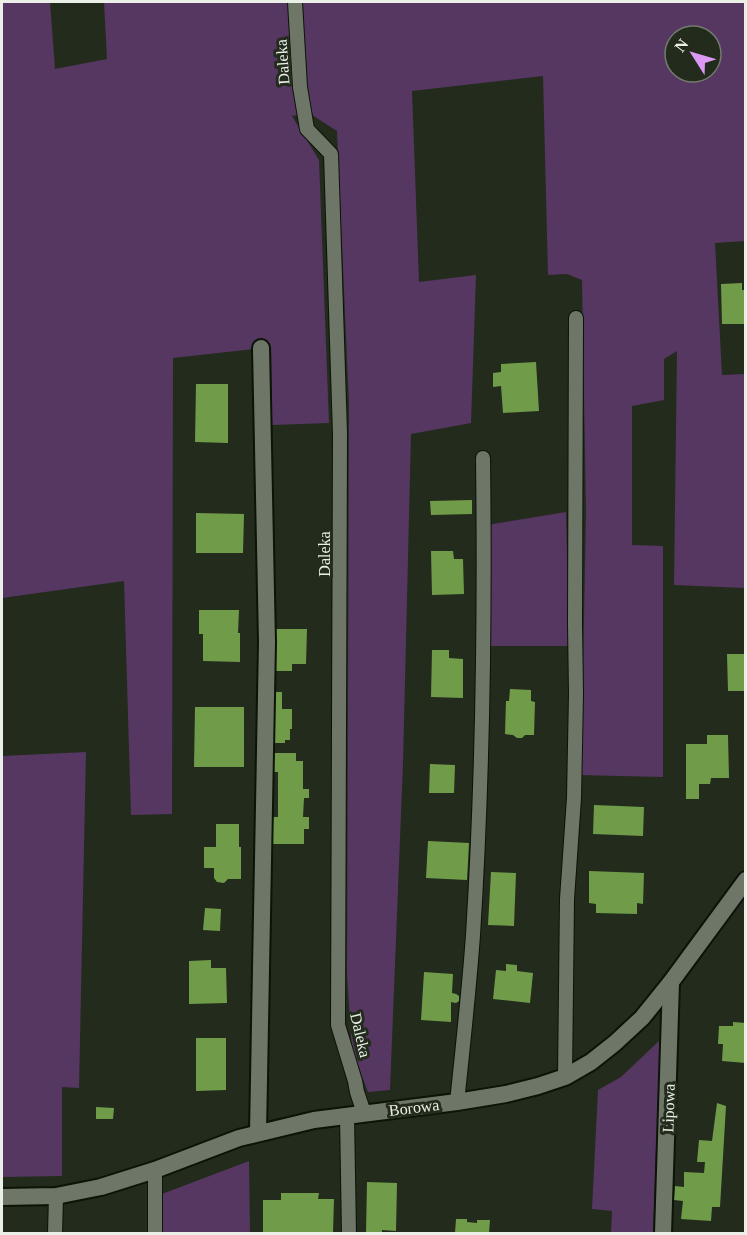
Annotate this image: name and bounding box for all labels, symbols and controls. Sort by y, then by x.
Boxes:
north arrow [663,24,723,84]
text: N [671,35,692,55]
street label: Daleka [272,39,293,85]
street label: Daleka [316,531,333,577]
street label: Daleka [347,1011,374,1059]
street label: Lipowa [659,1083,679,1133]
street label: Borowa [388,1096,440,1119]

